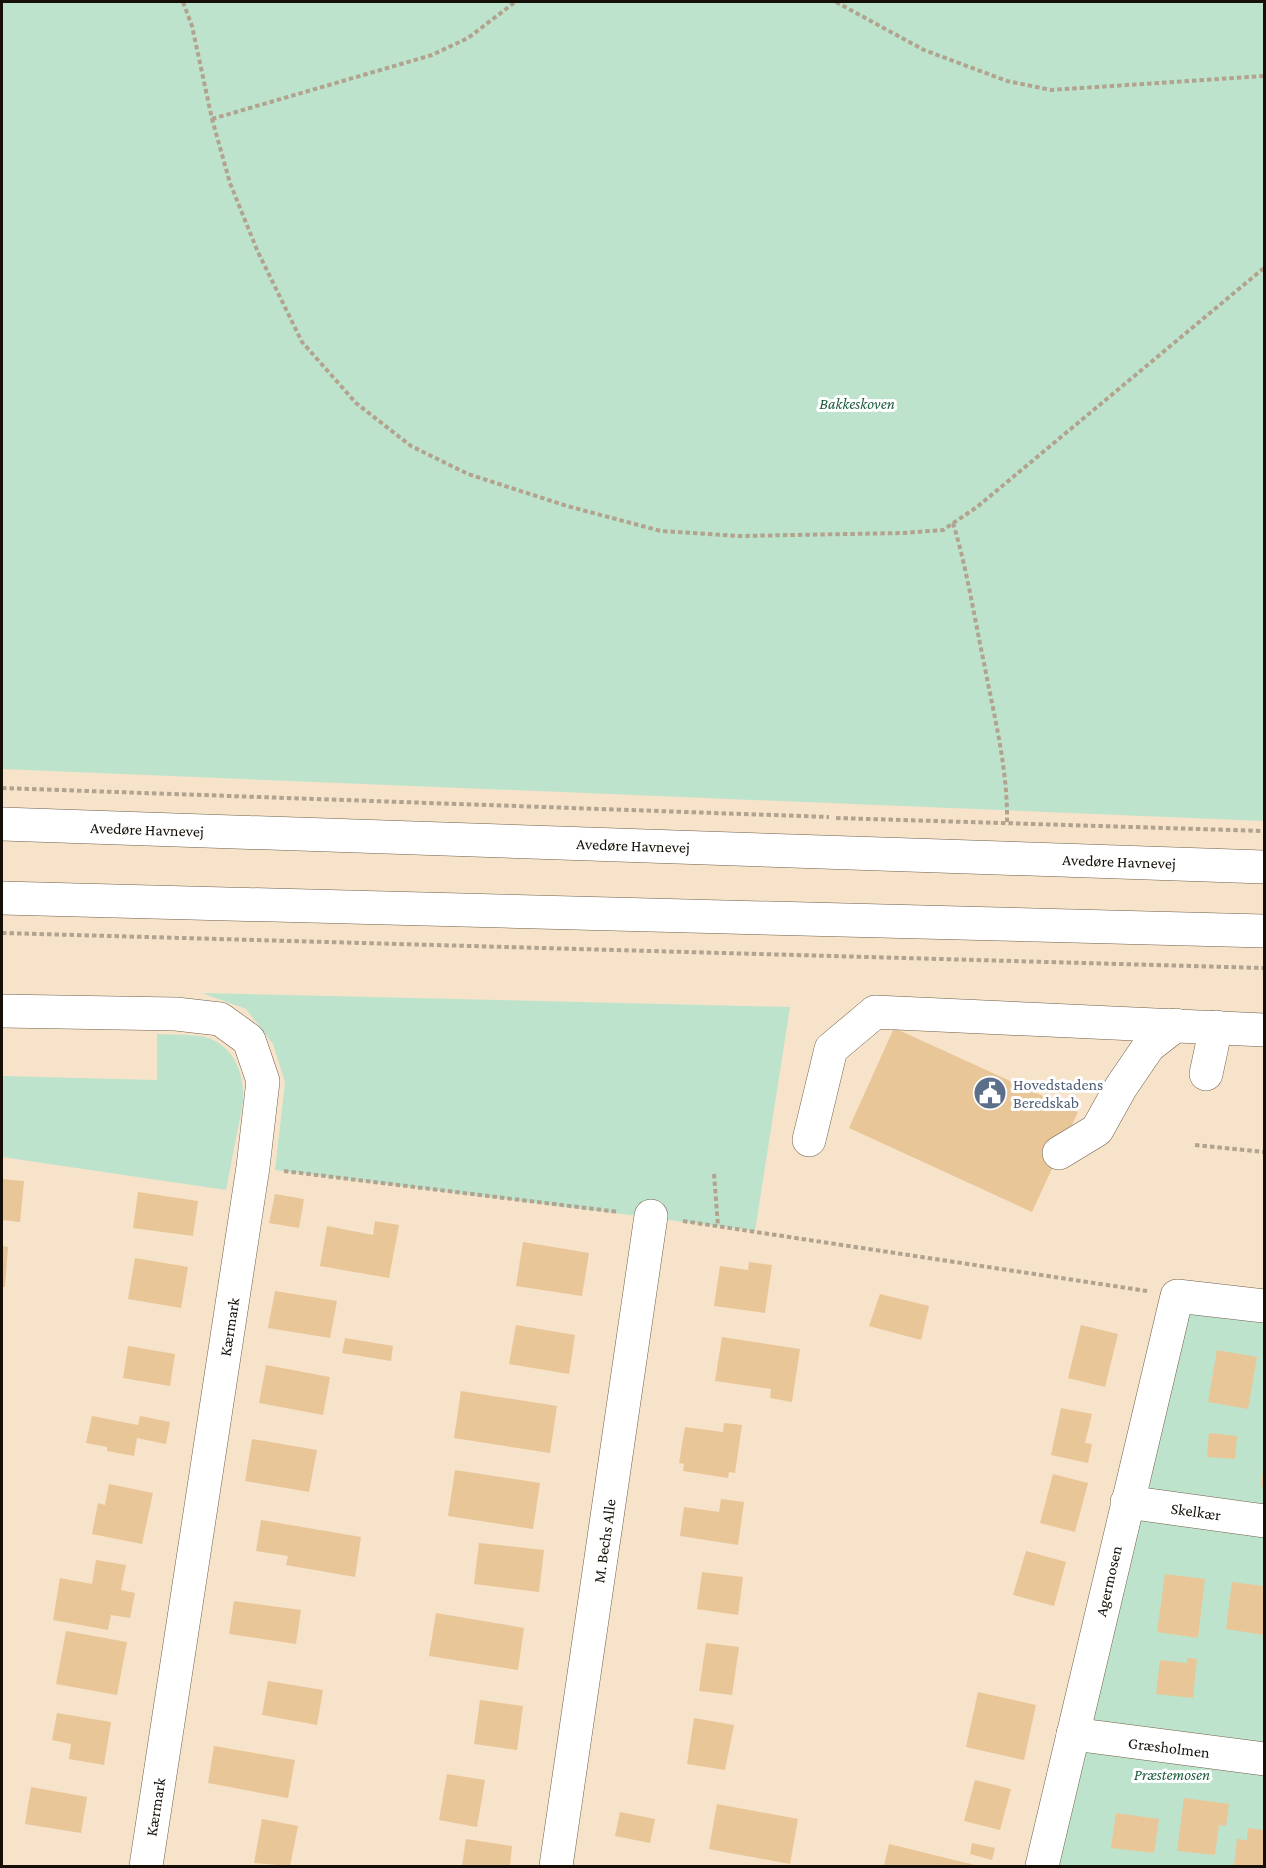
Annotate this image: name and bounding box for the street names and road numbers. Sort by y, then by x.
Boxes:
street label: Avedøre Havnevej [90,819,204,841]
street label: Avedøre Havnevej [576,835,690,857]
street label: Avedøre Havnevej [1062,851,1176,873]
street label: Kærmark [216,1296,243,1358]
street label: M. Bechs Alle [590,1498,619,1584]
street label: Skelkær [1170,1500,1222,1523]
street label: Agermosen [1092,1544,1126,1618]
street label: Græsholmen [1127,1734,1211,1761]
street label: Kærmark [142,1776,169,1838]

